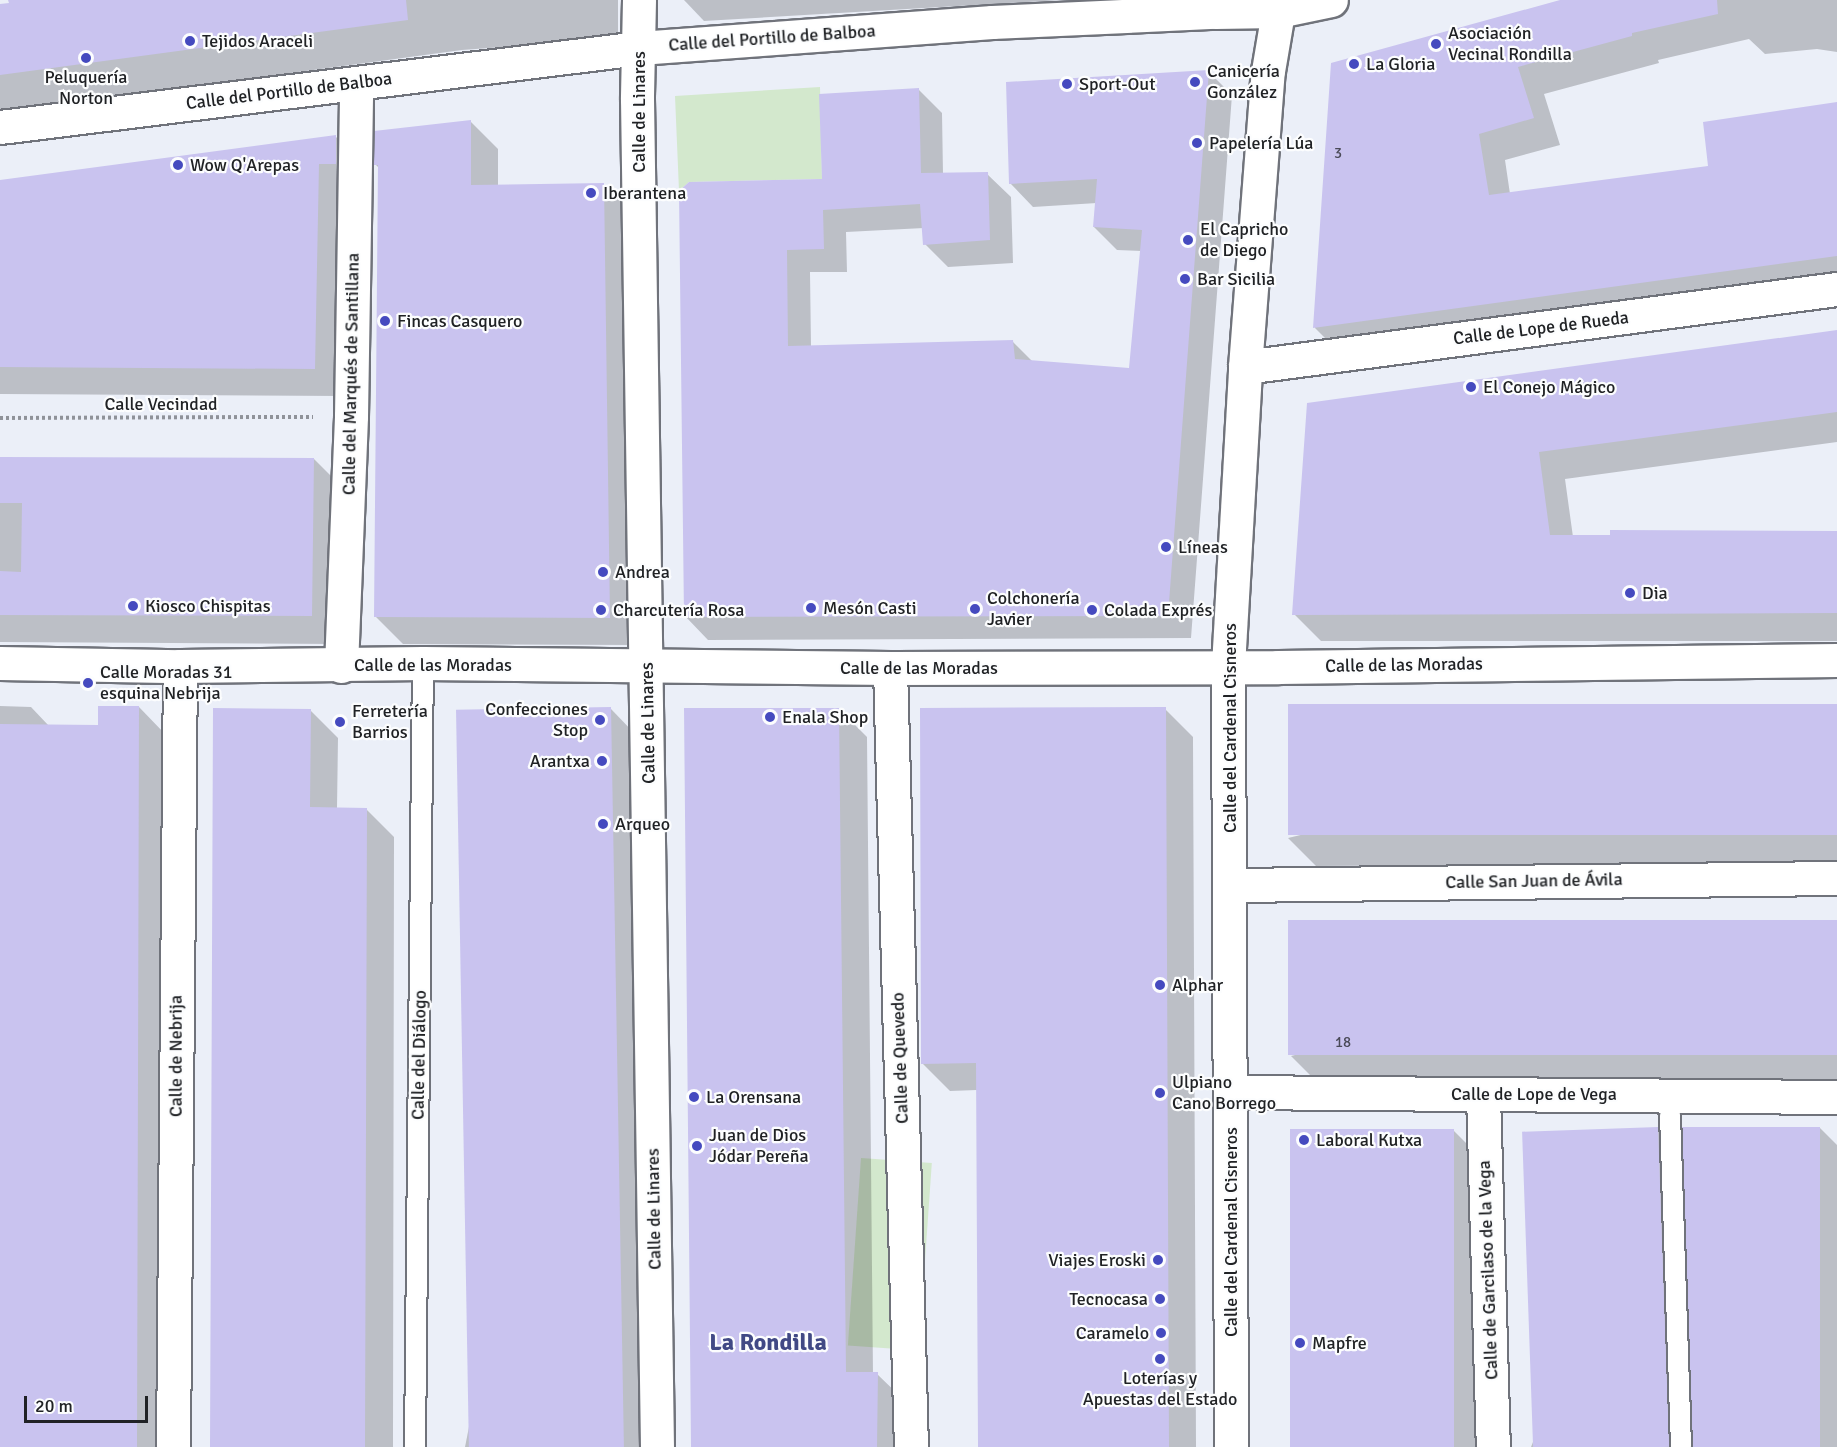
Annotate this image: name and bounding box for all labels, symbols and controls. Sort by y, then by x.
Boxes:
street label: Calle del Portillo de Balboa [668,20,876,56]
place label: Asociación Vecinal Rondilla [1448,23,1572,66]
place label: Tejidos Araceli [202,30,313,52]
marker: Tejidos Araceli [183,34,197,48]
marker: Asociación Vecinal Rondilla [1429,37,1443,51]
marker: Peluquería Norton [79,51,93,65]
street label: Calle de Linares [628,51,650,173]
place label: La Gloria [1366,53,1435,75]
marker: La Gloria [1347,57,1361,71]
place label: Canicería González [1207,61,1280,104]
place label: Peluquería Norton [45,67,127,110]
street label: Calle del Portillo de Balboa [185,68,393,114]
place label: Sport-Out [1079,73,1155,95]
marker: Canicería González [1188,75,1202,89]
marker: Sport-Out [1060,77,1074,91]
place label: Papelería Lúa [1209,132,1313,154]
marker: Papelería Lúa [1190,136,1204,150]
house number: 3 [1334,145,1342,163]
place label: Wow Q'Arepas [190,154,299,176]
marker: Wow Q'Arepas [171,158,185,172]
place label: Iberantena [603,182,686,204]
marker: Iberantena [584,186,598,200]
place label: El Capricho de Diego [1200,219,1288,262]
marker: El Capricho de Diego [1181,233,1195,247]
street label: Calle del Marqués de Santillana [338,253,364,495]
place label: Bar Sicilia [1197,268,1275,290]
marker: Bar Sicilia [1178,272,1192,286]
street label: Calle de Lope de Rueda [1452,307,1630,349]
place label: Fincas Casquero [397,310,522,332]
marker: Fincas Casquero [378,314,392,328]
place label: El Conejo Mágico [1483,376,1615,398]
marker: El Conejo Mágico [1464,380,1478,394]
street label: Calle Vecindad [105,393,217,415]
place label: Líneas [1178,536,1228,558]
marker: Líneas [1159,540,1173,554]
place label: Andrea [615,561,670,583]
marker: Andrea [596,565,610,579]
place label: Dia [1642,582,1668,604]
marker: Dia [1623,586,1637,600]
place label: Colchonería Javier [987,588,1080,630]
place label: Kiosco Chispitas [145,595,271,617]
place label: Mesón Casti [823,597,917,619]
marker: Kiosco Chispitas [126,599,140,613]
place label: Charcutería Rosa [613,599,744,621]
place label: Colada Exprés [1104,599,1212,621]
marker: Mesón Casti [804,601,818,615]
marker: Colchonería Javier [968,602,982,616]
marker: Charcutería Rosa [594,603,608,617]
marker: Colada Exprés [1085,603,1099,617]
street label: Calle del Cardenal Cisneros [1219,623,1241,833]
street label: Calle de las Moradas [1325,653,1483,677]
street label: Calle de las Moradas [354,654,512,676]
street label: Calle de las Moradas [840,657,998,679]
place label: Calle Moradas 31 esquina Nebrija [100,662,232,704]
street label: Calle de Linares [636,662,660,784]
marker: Calle Moradas 31 esquina Nebrija [81,676,95,690]
place label: Confecciones Stop [485,699,588,742]
place label: Ferretería Barrios [352,701,428,744]
place label: Enala Shop [782,706,868,728]
marker: Enala Shop [763,710,777,724]
marker: Confecciones Stop [593,713,607,727]
marker: Ferretería Barrios [333,715,347,729]
place label: Arantxa [530,750,590,772]
marker: Arantxa [595,754,609,768]
place label: Arqueo [615,813,670,835]
marker: Arqueo [596,817,610,831]
street label: Calle San Juan de Ávila [1445,869,1623,893]
place label: Alphar [1172,974,1223,996]
marker: Alphar [1153,978,1167,992]
street label: Calle del Diálogo [407,990,431,1120]
street label: Calle de Quevedo [887,992,913,1124]
street label: Calle de Nebrija [165,995,187,1117]
house number: 18 [1335,1034,1351,1052]
place label: Ulpiano Cano Borrego [1172,1072,1276,1114]
street label: Calle de Lope de Vega [1451,1083,1617,1105]
place label: La Orensana [706,1086,801,1108]
marker: Ulpiano Cano Borrego [1153,1086,1167,1100]
marker: La Orensana [687,1090,701,1104]
place label: Juan de Dios Jódar Pereña [709,1125,809,1168]
street label: Calle del Cardenal Cisneros [1220,1127,1242,1337]
place label: Laboral Kutxa [1316,1129,1422,1151]
marker: Laboral Kutxa [1297,1133,1311,1147]
marker: Juan de Dios Jódar Pereña [690,1139,704,1153]
street label: Calle de Linares [642,1148,666,1270]
street label: Calle de Garcilaso de la Vega [1473,1160,1503,1380]
place label: Viajes Eroski [1048,1249,1146,1271]
marker: Viajes Eroski [1151,1253,1165,1267]
place label: Tecnocasa [1069,1288,1148,1310]
marker: Tecnocasa [1153,1292,1167,1306]
place label: Caramelo [1076,1322,1149,1344]
marker: Caramelo [1154,1326,1168,1340]
district label: La Rondilla [709,1329,827,1357]
place label: Mapfre [1312,1332,1367,1354]
marker: Mapfre [1293,1336,1307,1350]
marker: Loterías y Apuestas del Estado [1153,1352,1167,1366]
place label: Loterías y Apuestas del Estado [1083,1368,1237,1410]
scale bar [27,1384,152,1422]
text: 20 m [35,1395,73,1417]

